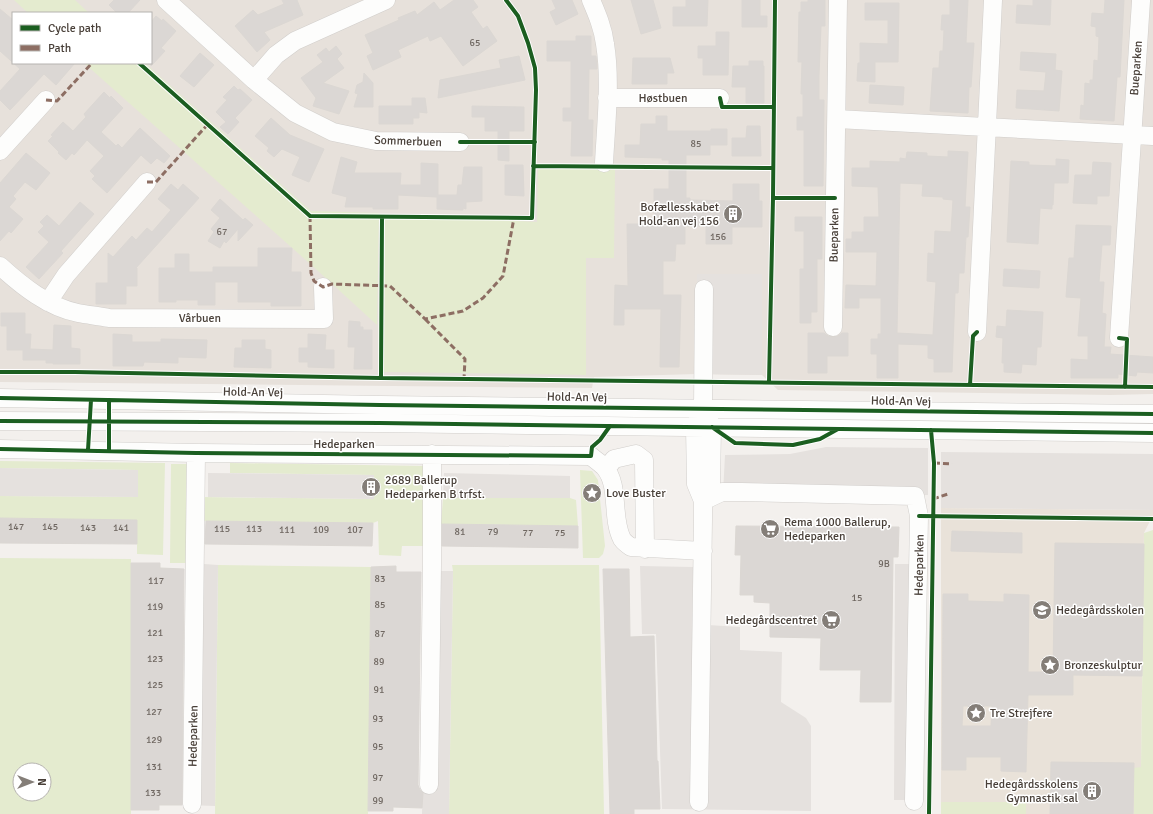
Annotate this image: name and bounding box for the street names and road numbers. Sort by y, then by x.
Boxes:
street label: Bueparken [1127,40,1146,96]
street label: Høstbuen [638,91,688,106]
street label: Sommerbuen [374,133,442,150]
street label: Bueparken [827,207,842,263]
street label: Vårbuen [179,311,221,326]
street label: Hold-An Vej [223,384,283,401]
street label: Hold-An Vej [547,389,607,406]
street label: Hold-An Vej [871,393,931,410]
street label: Hedeparken [313,437,375,452]
street label: Hedeparken [911,534,928,596]
street label: Hedeparken [185,705,202,767]

